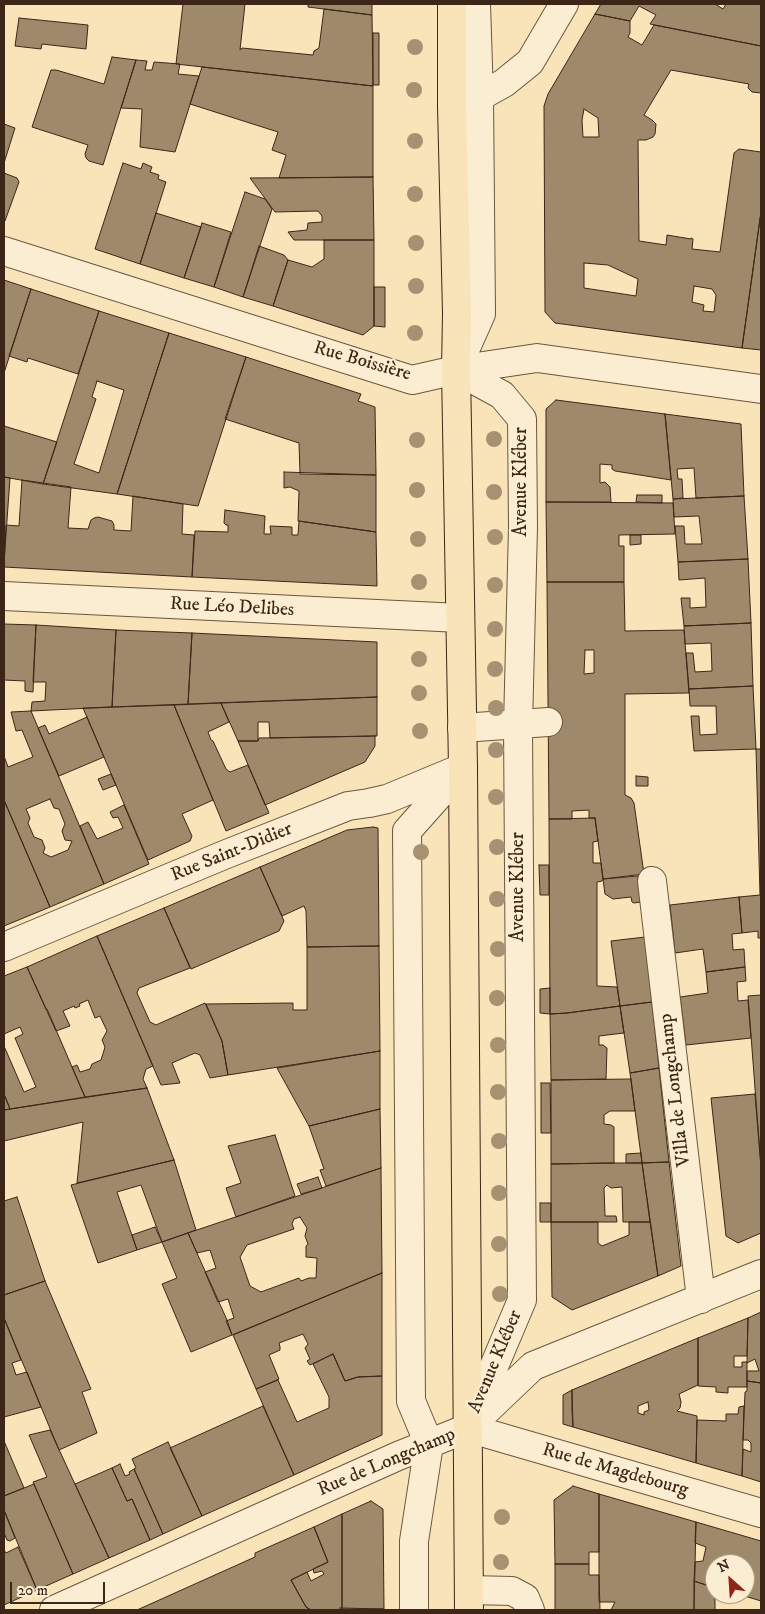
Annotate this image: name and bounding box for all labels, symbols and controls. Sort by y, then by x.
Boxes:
street label: Rue Boissière [311,337,413,387]
street label: Avenue Kléber [511,427,533,537]
street label: Rue Léo Delibes [169,593,295,623]
street label: Rue Saint-Didier [168,818,296,888]
street label: Avenue Kléber [508,832,530,942]
street label: Villa de Longchamp [655,1012,697,1168]
street label: Avenue Kléber [464,1307,528,1417]
street label: Rue de Longchamp [315,1424,459,1502]
street label: Rue de Magdebourg [539,1439,691,1503]
north arrow [705,1554,755,1604]
text: N [715,1556,733,1577]
scale bar [12,1572,108,1604]
text: 20 m [18,1581,48,1600]

